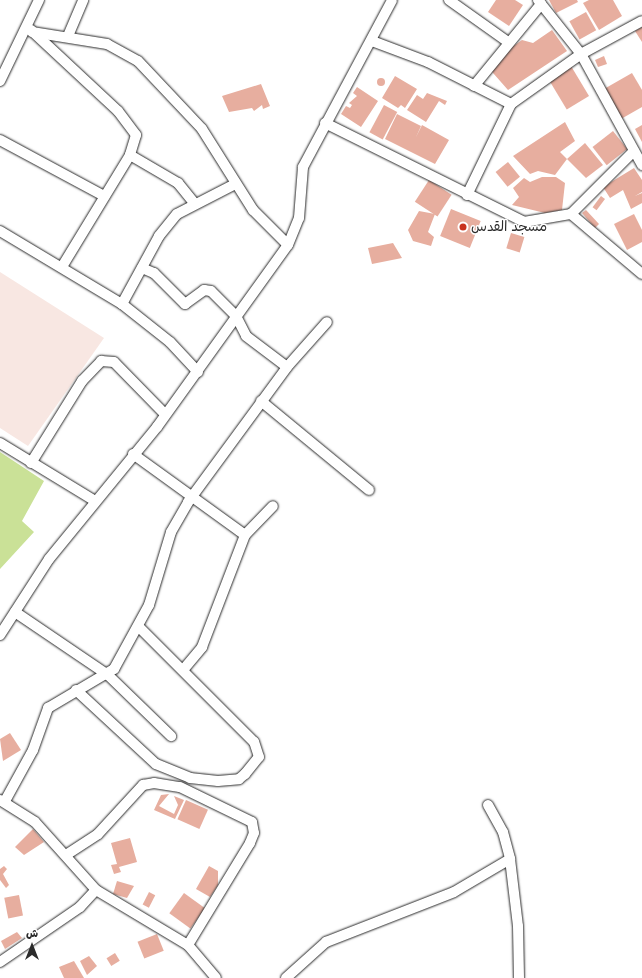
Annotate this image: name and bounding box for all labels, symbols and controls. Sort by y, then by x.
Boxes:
place label: مسجد القدس [471,219,547,235]
marker: مسجد القدس [458,222,468,232]
north arrow [12,926,52,966]
text: ش [26,927,38,940]

